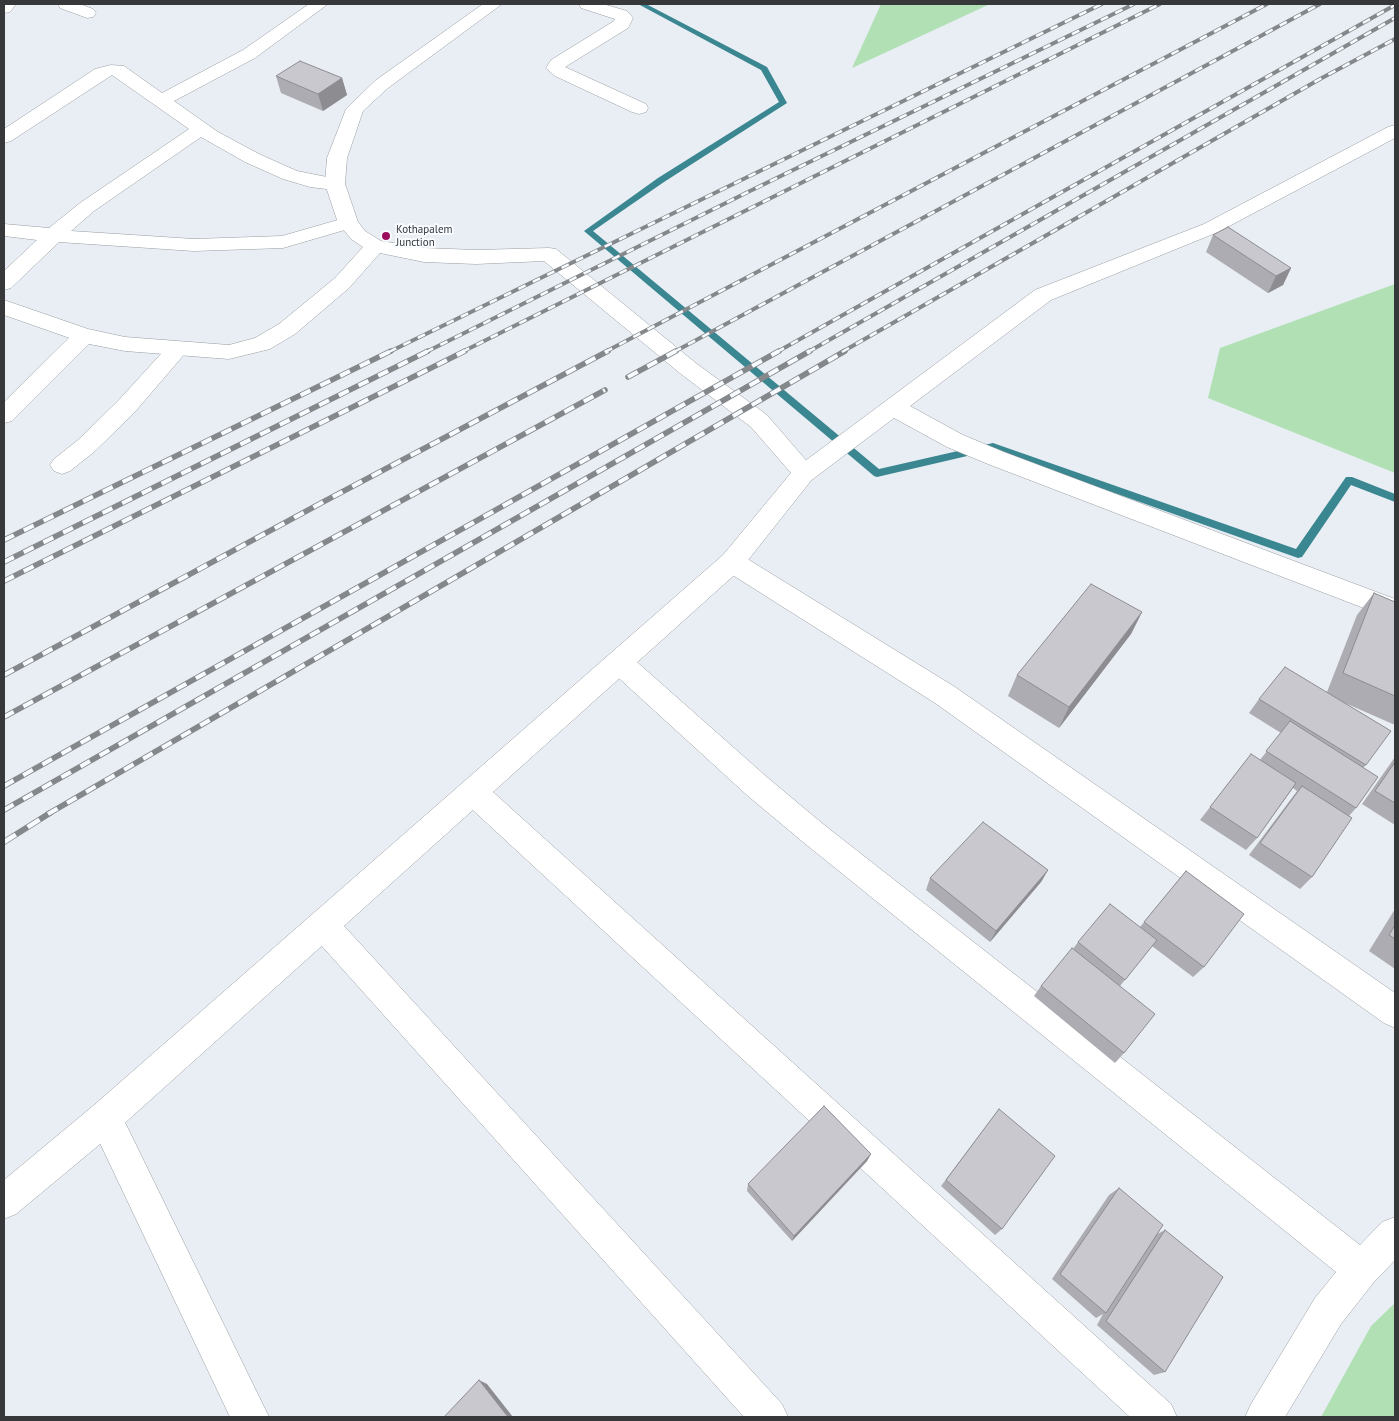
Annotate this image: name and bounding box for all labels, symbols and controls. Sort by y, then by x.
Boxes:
place label: Kothapalem Junction [396,223,452,249]
marker: Kothapalem Junction [380,230,392,242]

